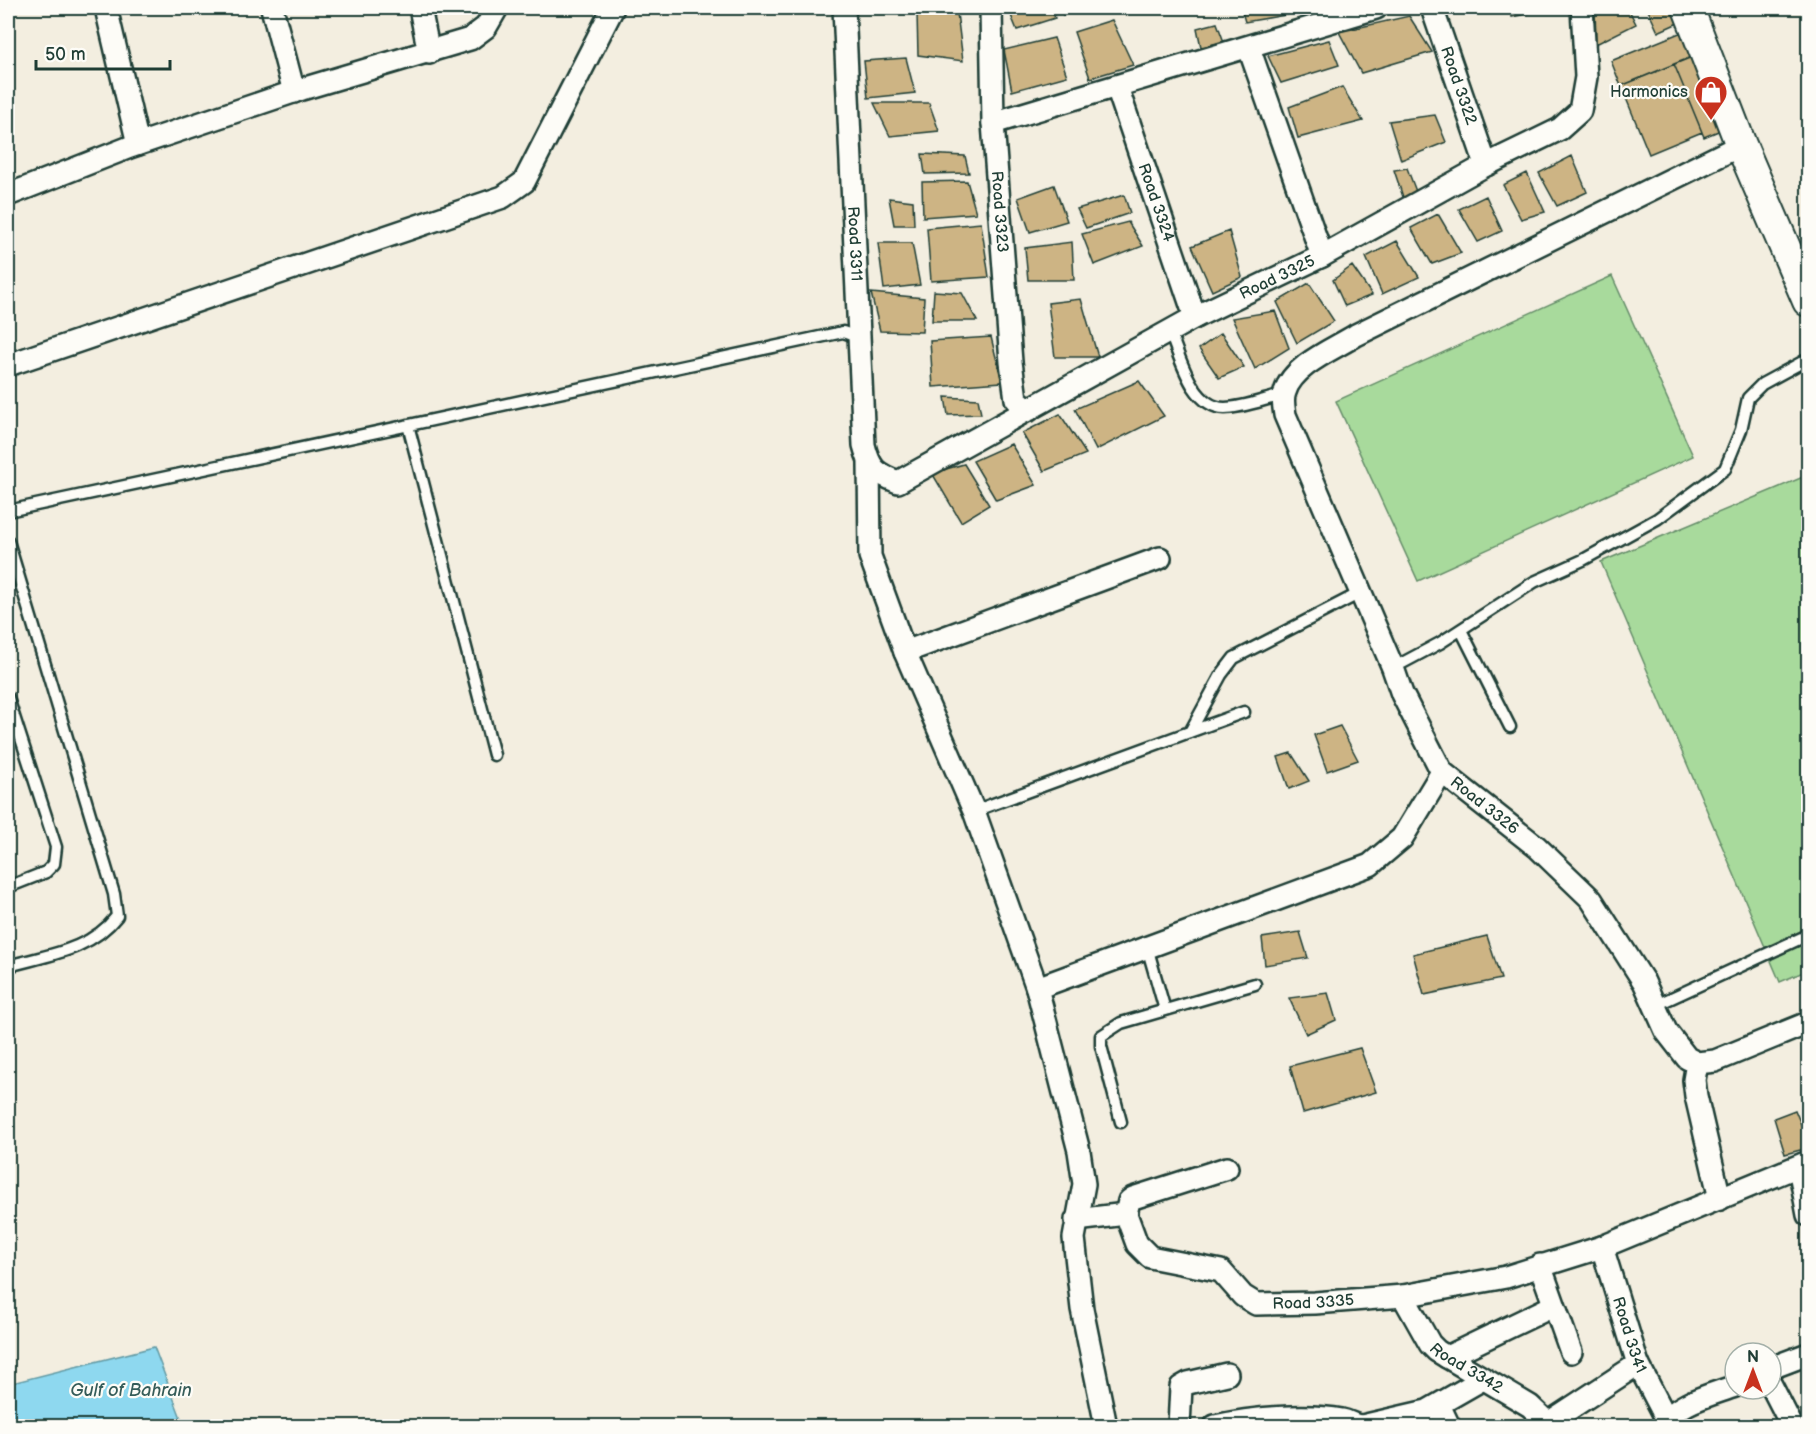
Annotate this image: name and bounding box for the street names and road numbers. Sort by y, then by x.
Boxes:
street label: Road 3322 [1436,44,1481,128]
street label: Road 3324 [1134,161,1178,244]
street label: Road 3323 [987,170,1012,253]
street label: Road 3311 [844,206,866,282]
street label: Road 3325 [1236,251,1318,304]
street label: Road 3326 [1446,773,1523,839]
street label: Road 3335 [1272,1290,1355,1313]
street label: Road 3341 [1608,1295,1651,1376]
street label: Road 3342 [1425,1339,1507,1398]

